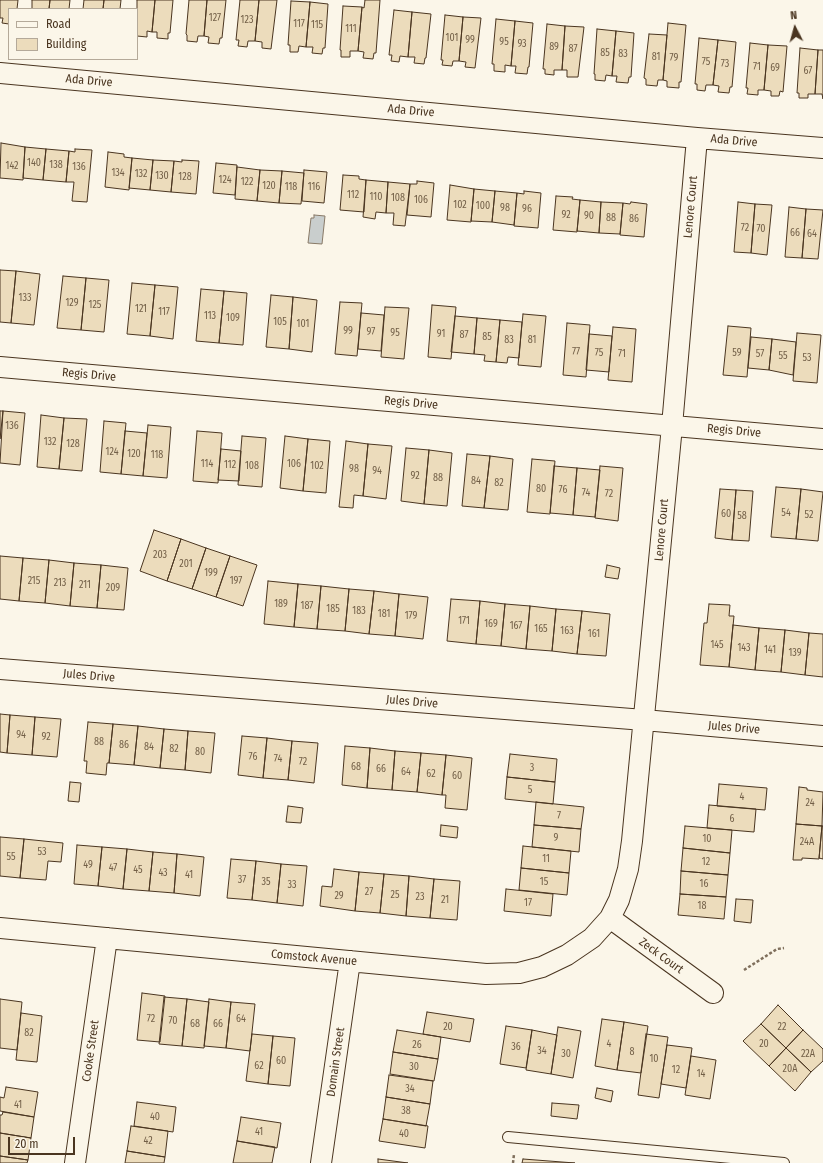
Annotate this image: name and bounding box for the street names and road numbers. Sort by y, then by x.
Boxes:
street label: Ada Drive [65,72,113,90]
street label: Ada Drive [387,102,435,120]
street label: Ada Drive [710,132,758,150]
street label: Lenore Court [681,175,701,239]
street label: Regis Drive [61,365,117,385]
street label: Regis Drive [383,393,439,413]
street label: Regis Drive [706,421,762,441]
street label: Lenore Court [652,498,672,562]
street label: Jules Drive [63,667,115,685]
street label: Jules Drive [386,693,438,711]
street label: Jules Drive [708,719,760,737]
street label: Zeck Court [636,935,686,977]
street label: Comstock Avenue [270,947,358,969]
street label: Cooke Street [80,1019,102,1083]
street label: Domain Street [324,1026,348,1098]

